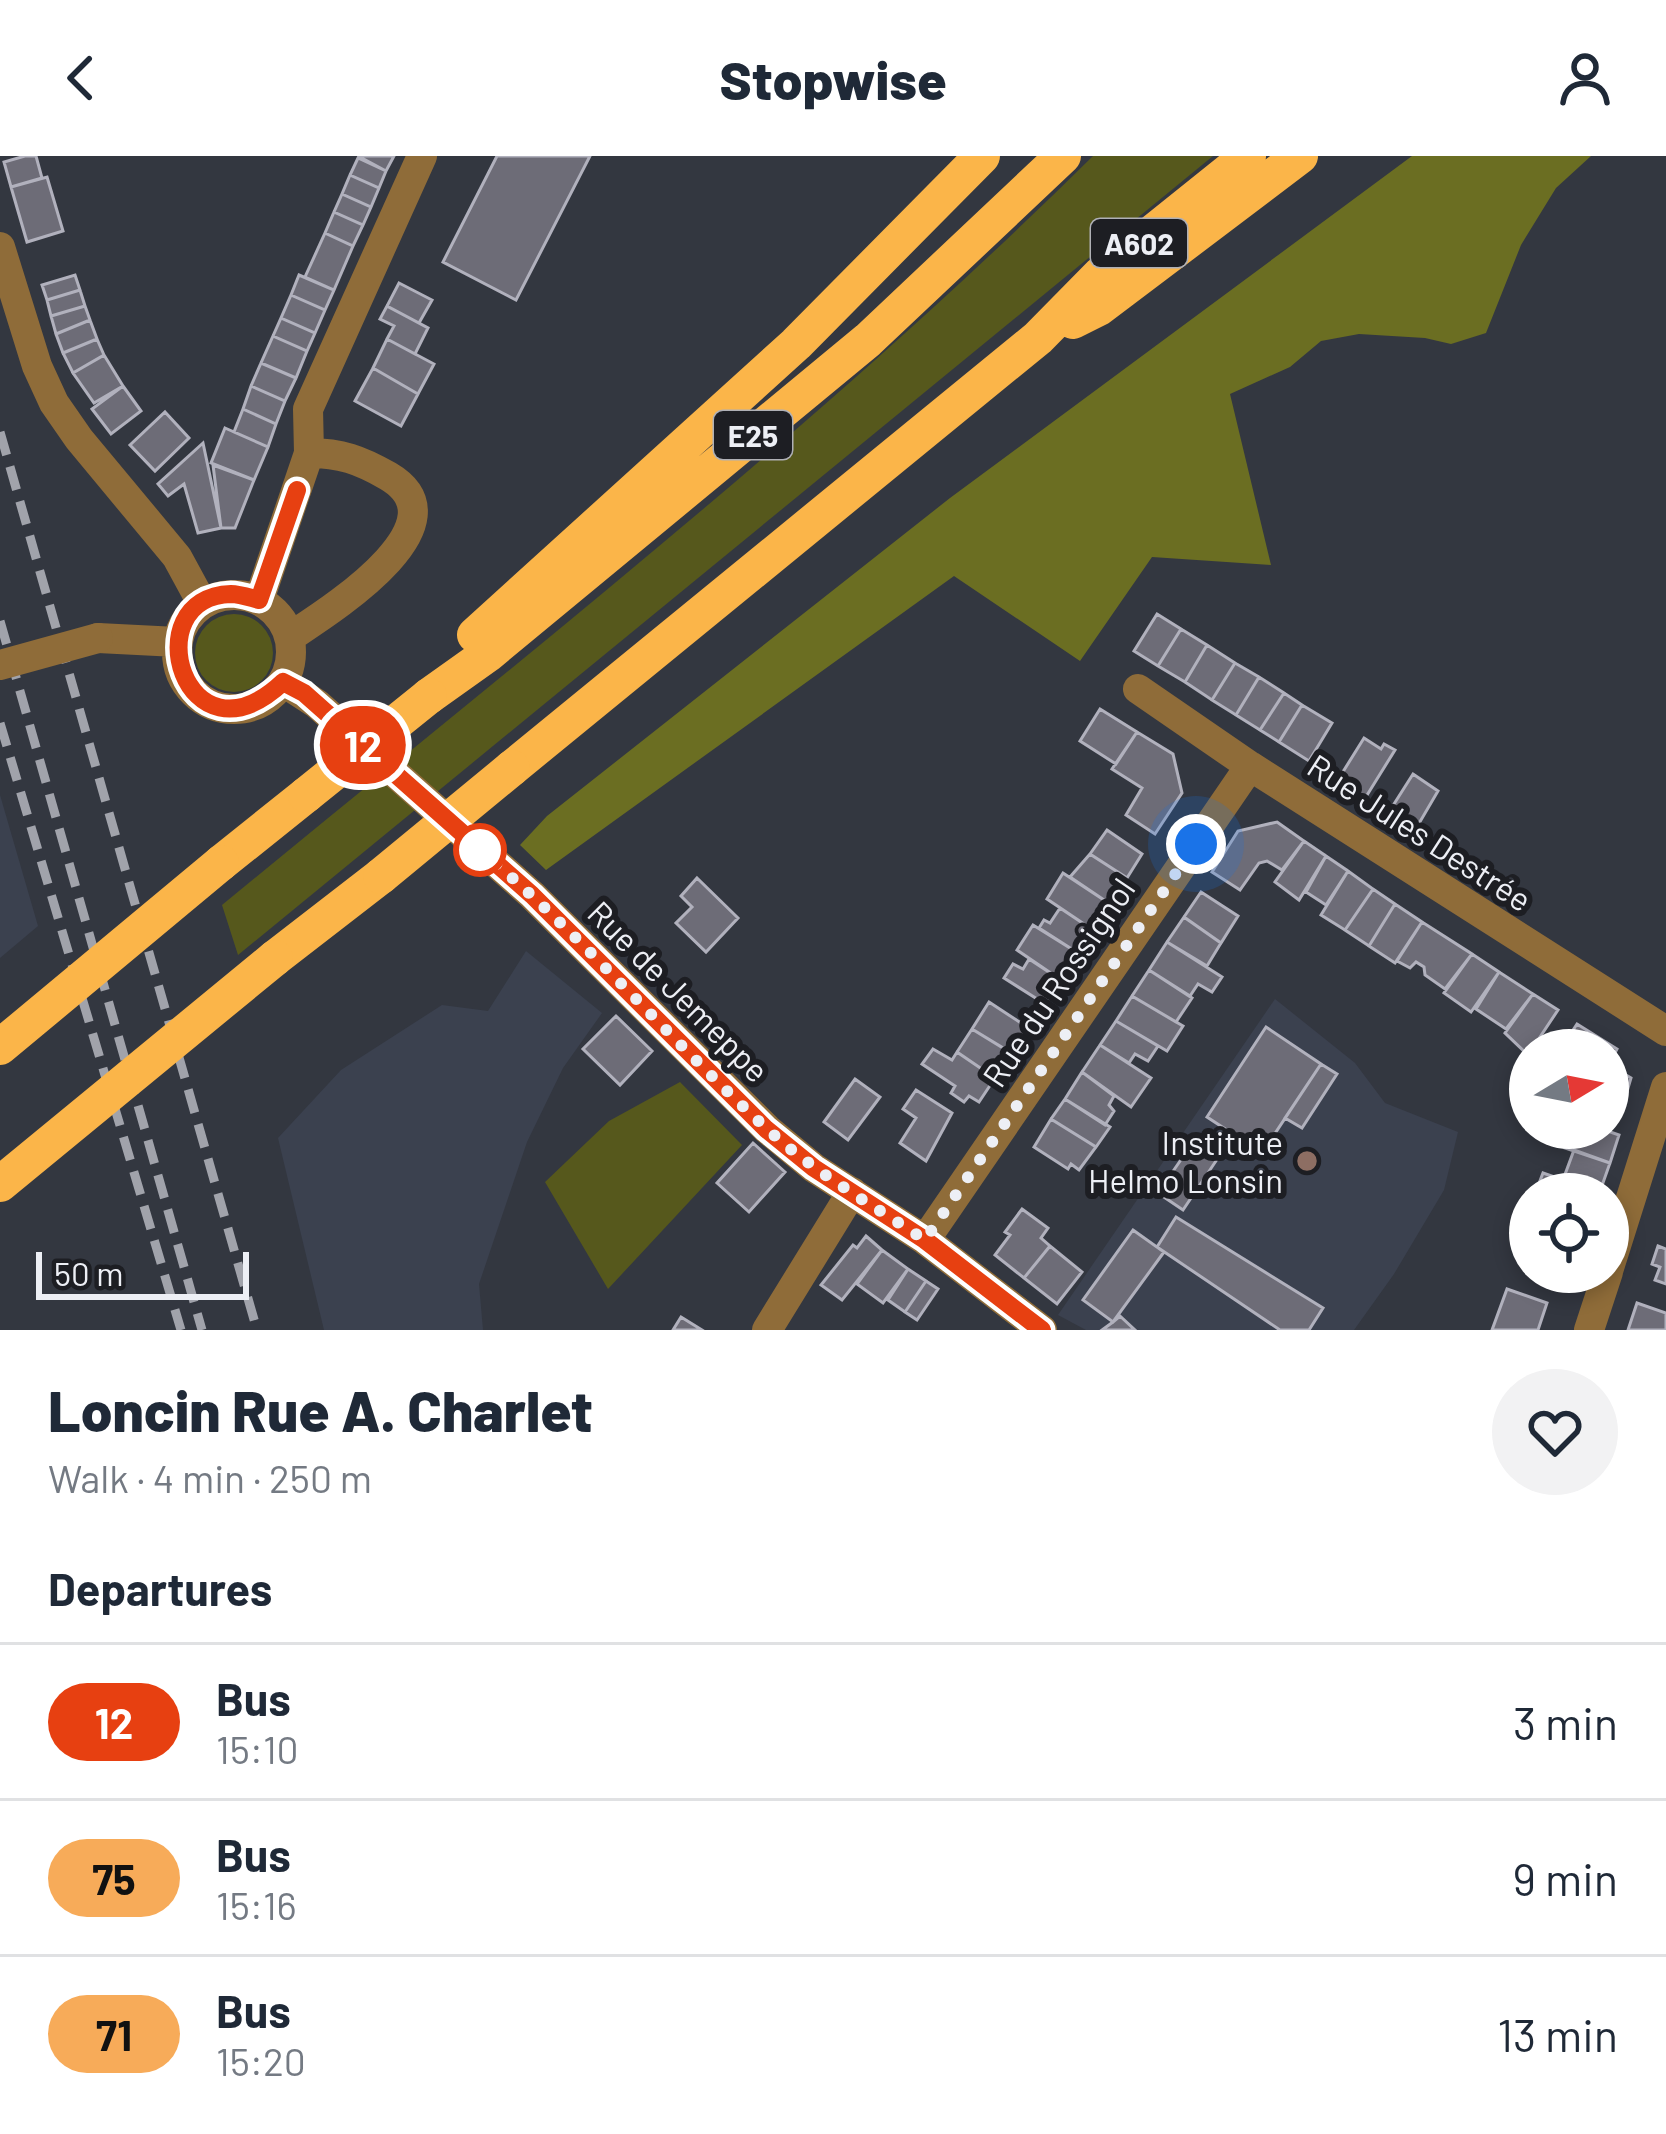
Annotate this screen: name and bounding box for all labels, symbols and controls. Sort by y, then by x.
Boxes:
icon: back [48,45,114,111]
icon: person [1552,45,1618,111]
text: Stopwise [719,46,947,111]
road number: A602 [1091,219,1187,267]
road number: E25 [714,411,792,459]
line badge: 12 [309,706,417,784]
text: 12 [344,720,382,770]
street label: Rue Jules Destrée [1301,745,1539,919]
your location [1166,814,1226,874]
unlabelled marker [455,825,505,875]
street label: Rue du Rossignol [973,870,1143,1094]
street label: Rue de Jemeppe [580,892,778,1090]
north arrow [1509,1029,1629,1149]
map controls [1509,1029,1629,1293]
place label: Institute Helmo Lonsin [1088,1122,1283,1200]
marker: Institute Helmo Lonsin [1294,1148,1320,1174]
button: locate [1509,1173,1629,1293]
scale bar [36,1246,249,1299]
text: 50 m [54,1253,124,1293]
button: heart [1492,1369,1618,1495]
text: Loncin Rue A. Charlet [48,1375,593,1443]
text: Walk · 4 min · 250 m [48,1454,372,1501]
text: Departures [48,1561,272,1615]
text: Bus [216,1671,291,1725]
text: 3 min [1513,1695,1618,1749]
text: 12 [95,1697,133,1747]
text: 15:10 [216,1725,299,1772]
text: Bus [216,1827,291,1881]
text: 9 min [1513,1851,1618,1905]
text: 75 [92,1853,136,1903]
text: 15:16 [216,1881,297,1928]
text: Bus [216,1983,291,2037]
text: 13 min [1497,2007,1618,2061]
text: 71 [96,2009,132,2059]
text: 15:20 [216,2037,306,2084]

